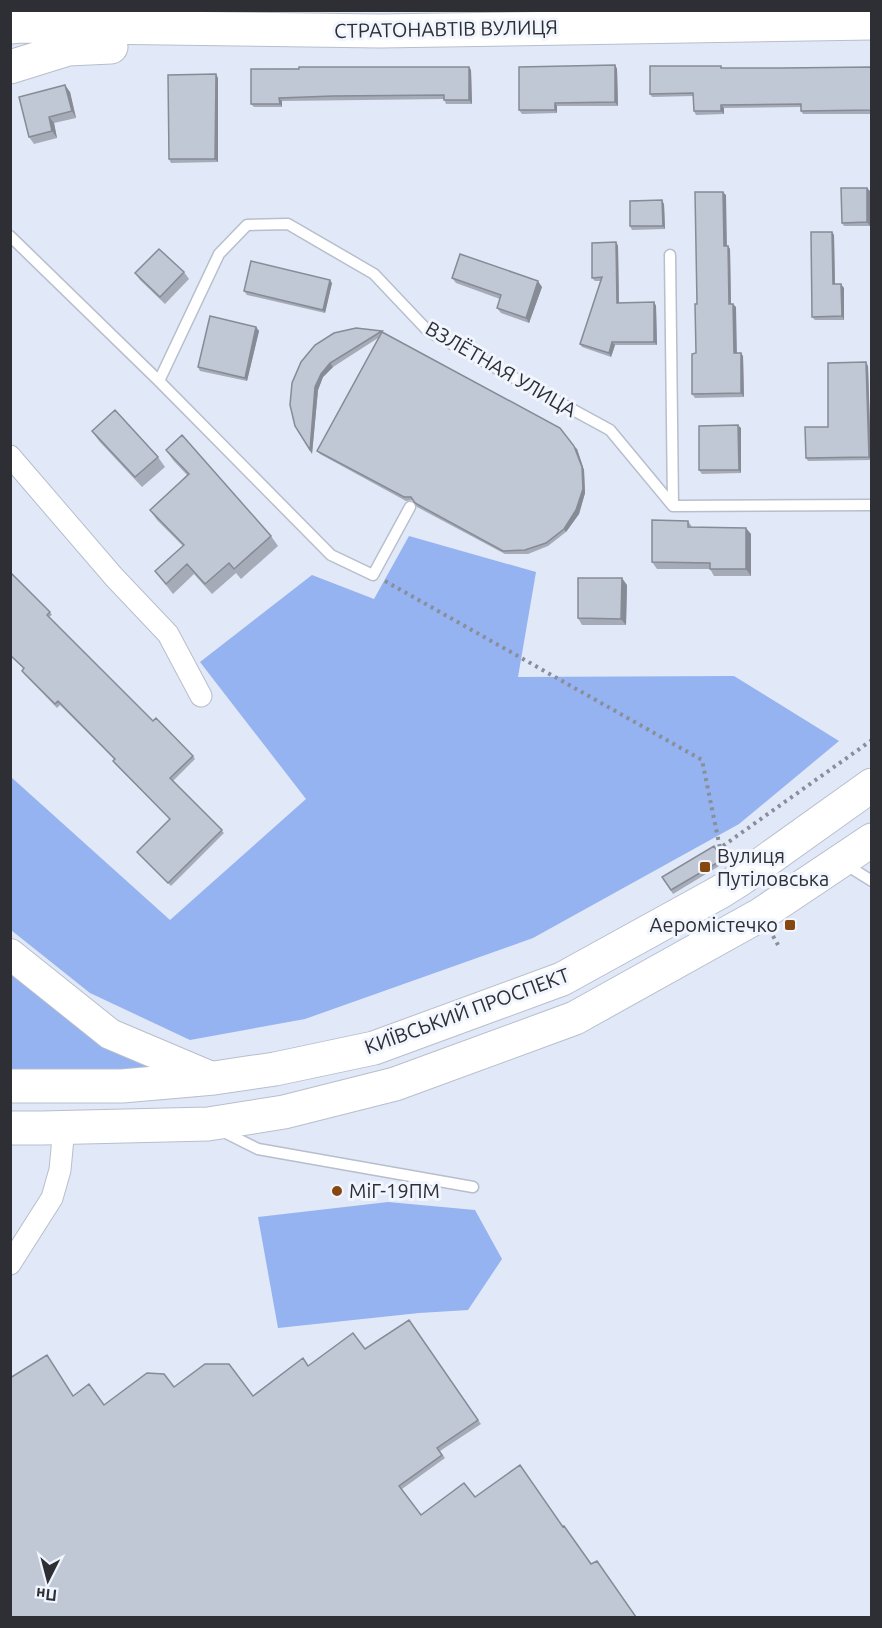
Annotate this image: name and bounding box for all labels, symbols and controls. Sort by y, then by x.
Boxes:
street label: СТРАТОНАВТІВ ВУЛИЦЯ [334,15,558,42]
street label: ВЗЛЁТНАЯ УЛИЦА [422,316,581,421]
place label: Вулиця Путіловська [717,844,829,890]
marker: Вулиця Путіловська [698,860,712,874]
place label: Аеромістечко [650,913,778,936]
marker: Аеромістечко [783,918,797,932]
street label: КИЇВСЬКИЙ ПРОСПЕКТ [361,963,572,1058]
place label: МіГ-19ПМ [349,1179,440,1202]
marker: МіГ-19ПМ [330,1184,344,1198]
north arrow [18,1550,78,1610]
text: Пн [35,1585,58,1605]

